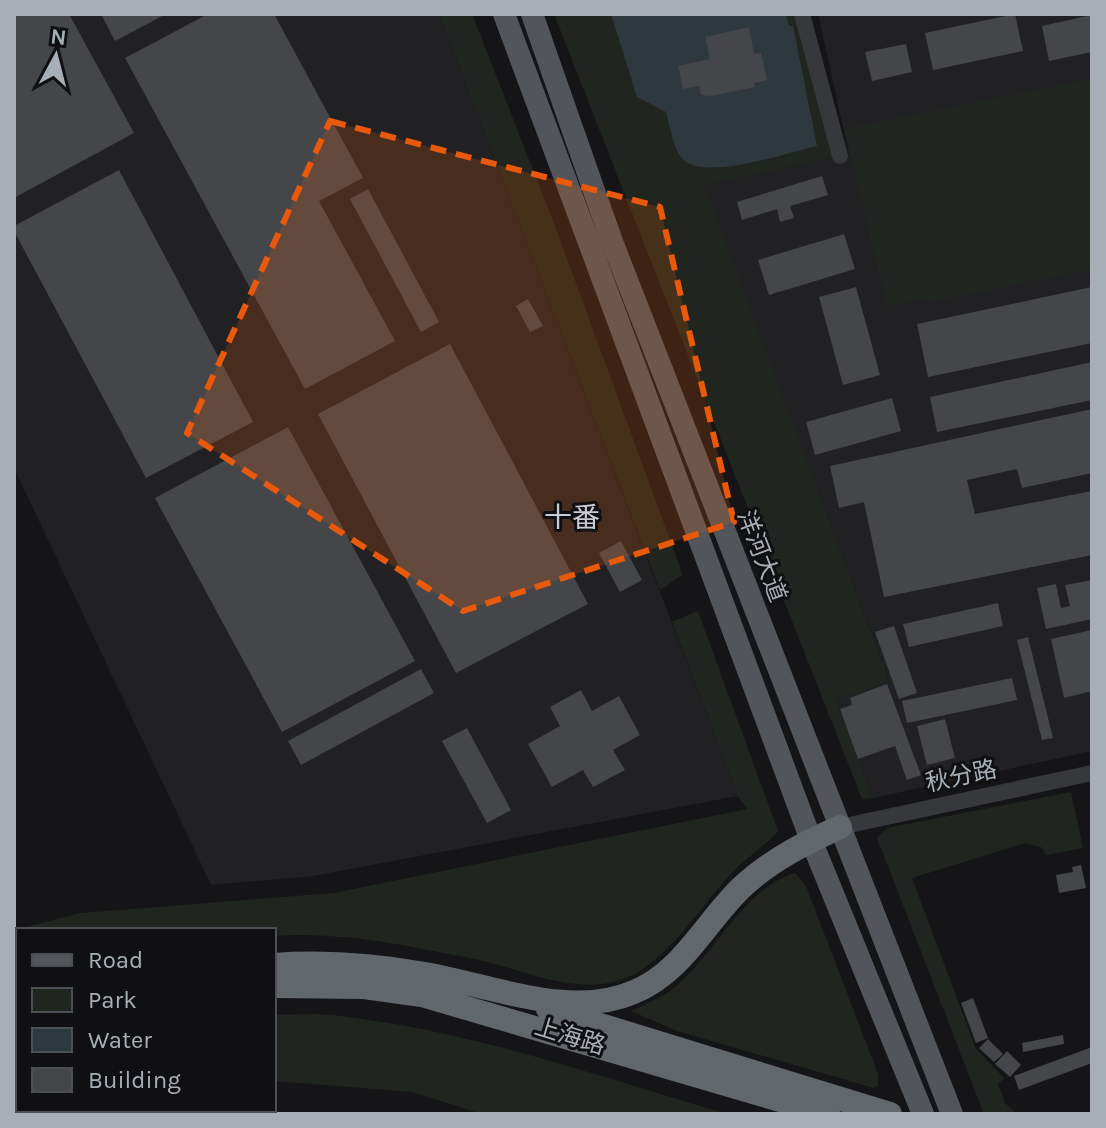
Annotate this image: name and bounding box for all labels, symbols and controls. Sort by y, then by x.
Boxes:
north arrow [16,16,96,96]
text: N [49,23,68,51]
district label: 十番 [544,501,600,534]
street label: 洋河大道 [732,506,792,606]
street label: 秋分路 [923,755,999,797]
legend [16,928,276,1112]
text: Road [88,946,143,974]
text: Park [88,986,137,1014]
street label: 上海路 [531,1012,609,1060]
text: Water [88,1026,152,1054]
text: Building [88,1066,181,1094]

